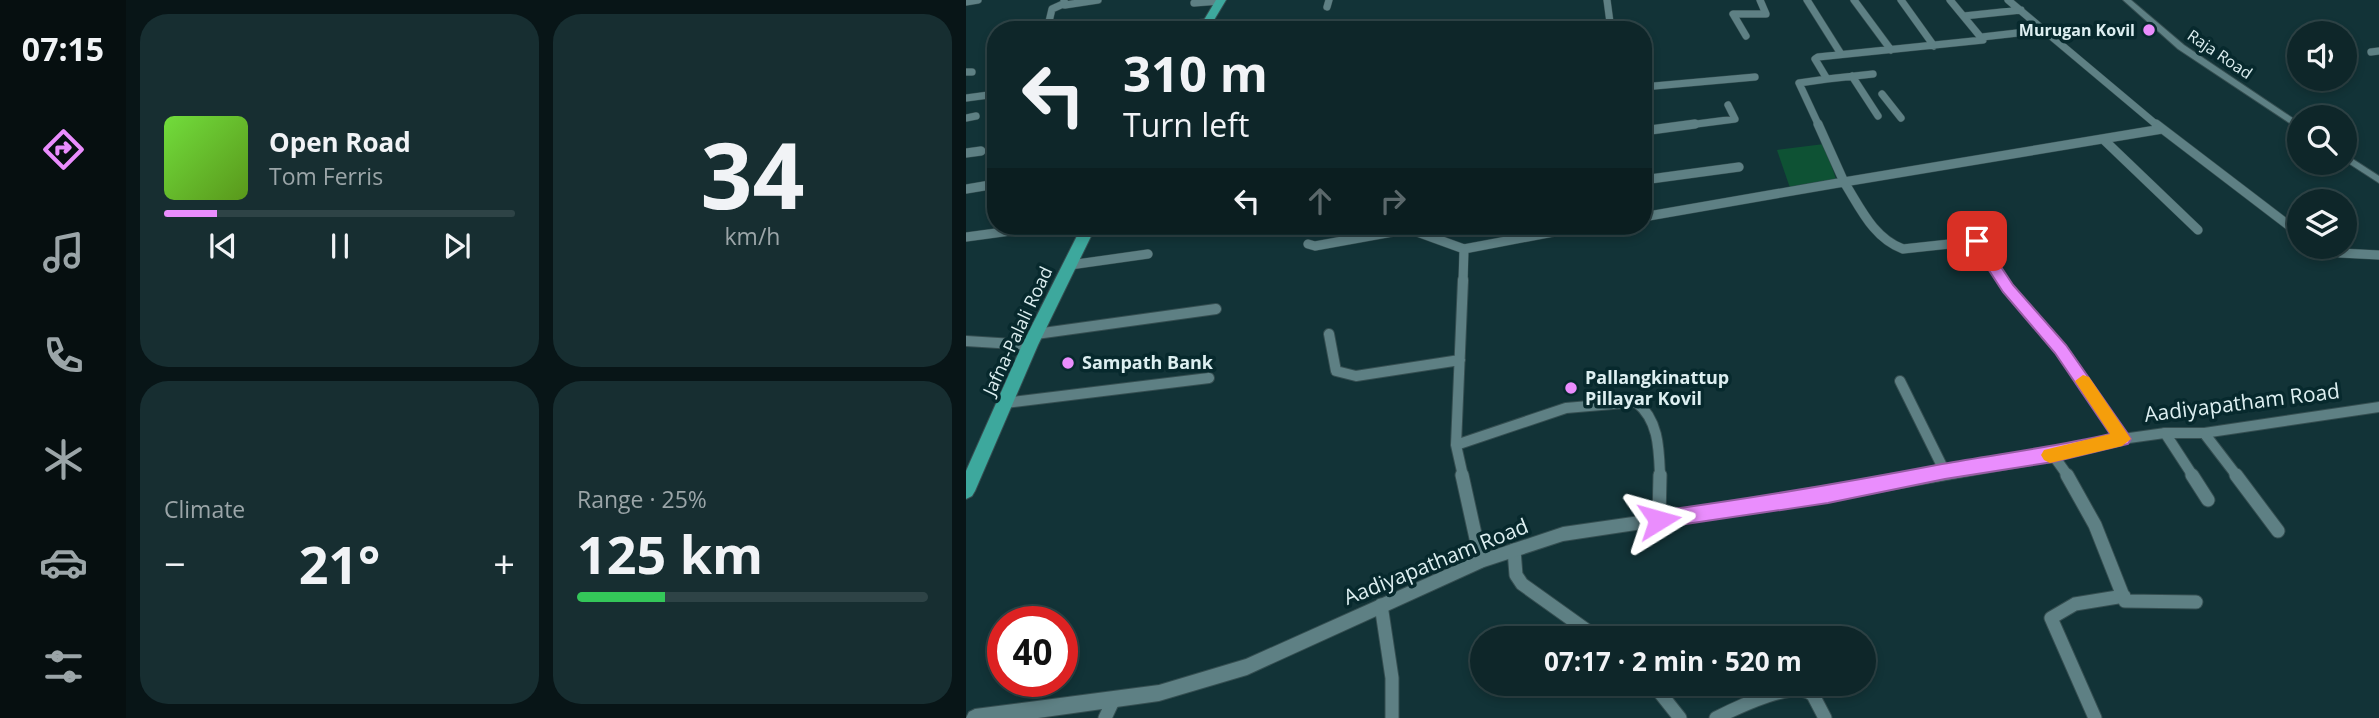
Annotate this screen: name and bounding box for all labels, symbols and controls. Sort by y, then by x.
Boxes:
place label: Murugan Kovil [2019,19,2135,41]
map controls [2287,21,2357,259]
button: sound [2287,21,2357,91]
marker: Murugan Kovil [2141,22,2157,38]
street label: Raja Road [2183,24,2257,84]
text: 07:15 [22,27,104,70]
text: 310 m [1123,40,1268,106]
icon: left [1008,49,1099,140]
text: Turn left [1123,103,1249,146]
button: search [2287,105,2357,175]
text: 34 [700,112,805,236]
text: Open Road [269,124,411,160]
icon: directions [39,125,88,174]
text: Tom Ferris [269,160,383,192]
icon: left [1228,182,1266,220]
icon: ahead [1301,182,1339,220]
icon: right [1374,182,1412,220]
button: layers [2287,189,2357,259]
pin [1947,211,2007,271]
text: km/h [725,220,780,252]
icon: arrive [1958,222,1996,260]
icon: previous [204,227,242,265]
icon: pause [321,227,359,265]
icon: next [438,227,476,265]
icon: music [39,228,88,277]
street label: Jafna-Palali Road [976,262,1058,401]
icon: phone [39,331,88,380]
place label: Sampath Bank [1082,350,1214,374]
marker: Sampath Bank [1060,355,1076,371]
place label: Pallangkinattup Pillayar Kovil [1585,365,1729,410]
street label: Aadiyapatham Road [2142,376,2341,428]
marker: Pallangkinattup Pillayar Kovil [1563,380,1579,396]
icon: climate [39,435,88,484]
text: Range · 25% [577,483,707,515]
position arrow [1622,483,1696,557]
text: Climate [164,493,245,525]
street label: Aadiyapatham Road [1339,511,1532,611]
text: 125 km [577,518,763,589]
text: 21° [299,528,380,599]
text: − [164,537,186,589]
text: + [493,537,515,589]
icon: car [39,538,88,587]
speed limit sign: 40 [987,606,1078,697]
icon: filters [39,642,88,691]
text: 07:17 · 2 min · 520 m [1544,643,1802,679]

